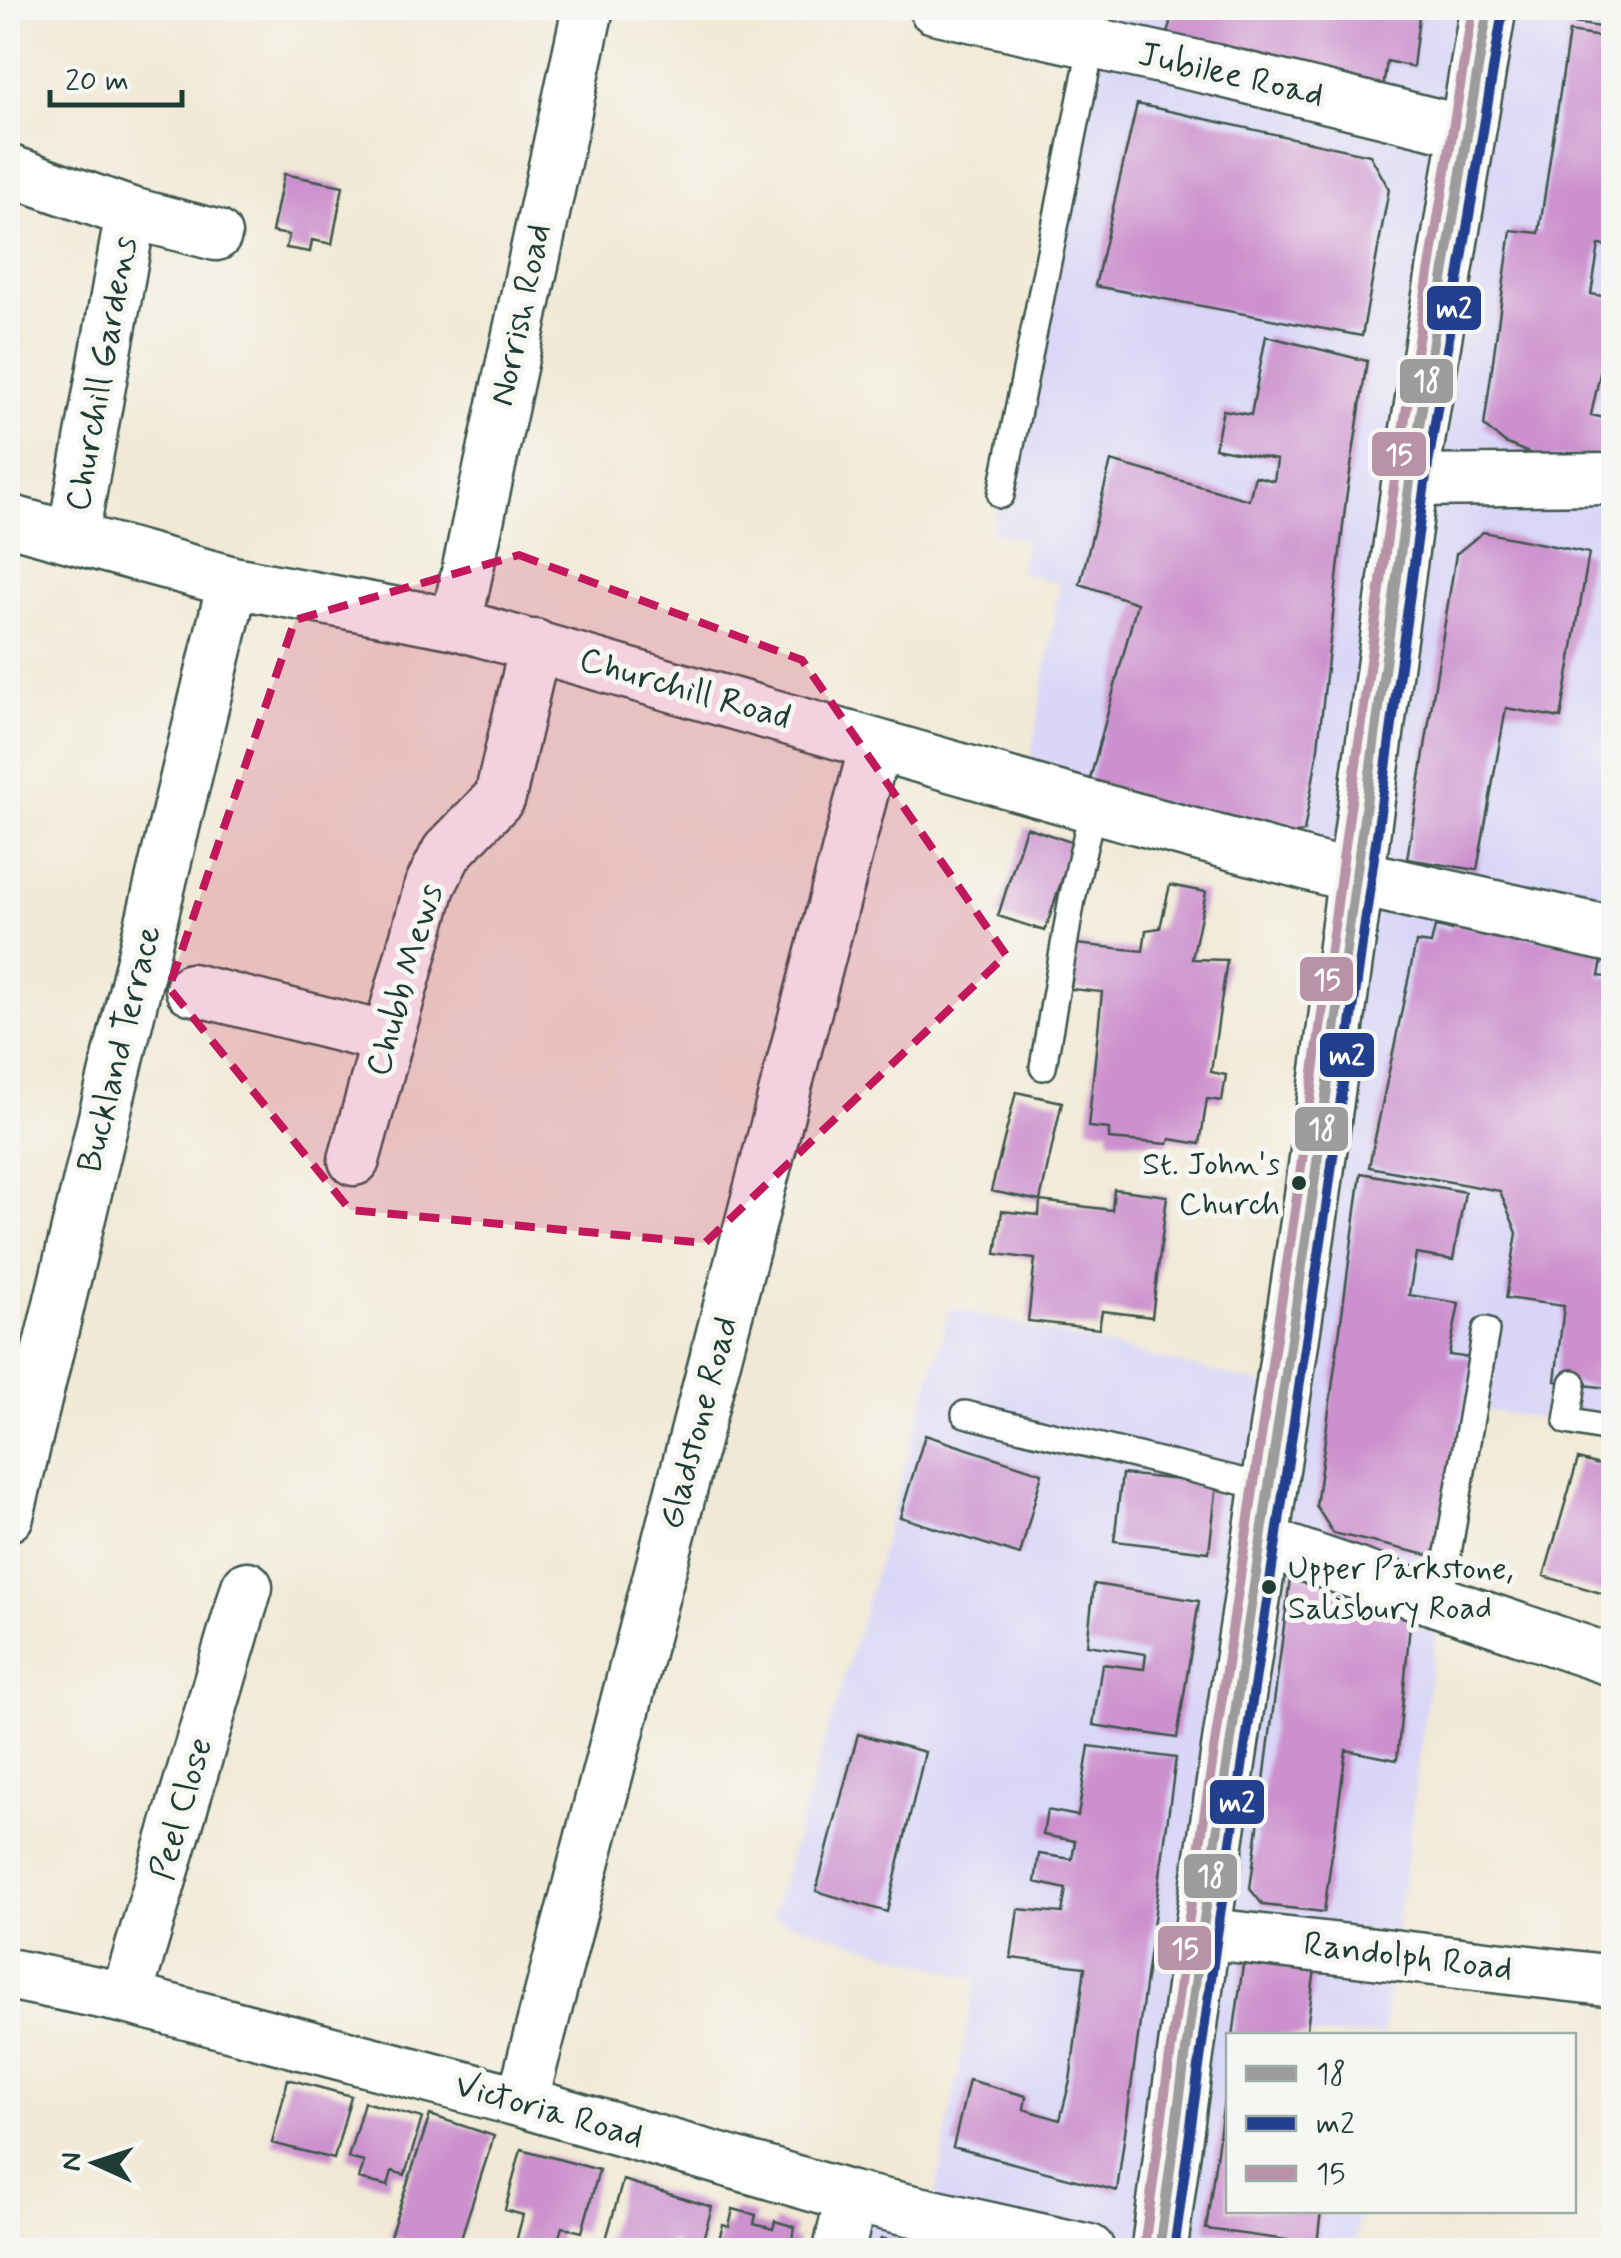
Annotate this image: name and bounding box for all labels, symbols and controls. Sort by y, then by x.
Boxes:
street label: Jubilee Road [1134,31,1328,119]
scale bar [50,45,182,107]
text: 20 m [65,62,129,101]
street label: Norrish Road [479,220,563,410]
street label: Churchill Gardens [55,233,149,515]
line badge: m2 [1425,284,1483,332]
text: m2 [1436,292,1472,329]
line badge: 18 [1398,357,1455,405]
text: 18 [1413,364,1441,401]
line badge: 15 [1370,430,1428,478]
text: 15 [1385,438,1413,475]
street label: Churchill Road [574,637,796,741]
street label: Chubb Mews [356,878,454,1082]
street label: Buckland Terrace [67,921,173,1177]
line badge: 15 [1298,955,1355,1003]
text: 15 [1313,963,1341,1000]
line badge: m2 [1318,1031,1376,1079]
text: m2 [1329,1039,1365,1076]
line badge: 18 [1293,1105,1350,1153]
text: 18 [1308,1112,1336,1149]
place label: St. John's Church [1142,1144,1280,1226]
marker: St. John's Church [1289,1173,1309,1193]
street label: Gladstone Road [649,1312,749,1534]
place label: Upper Parkstone, Salisbury Road [1288,1548,1513,1630]
marker: Upper Parkstone, Salisbury Road [1259,1577,1279,1597]
street label: Peel Close [140,1732,224,1886]
line badge: m2 [1208,1778,1266,1826]
text: m2 [1219,1786,1255,1823]
line badge: 18 [1182,1852,1239,1900]
text: 18 [1197,1859,1225,1896]
street label: Randolph Road [1301,1921,1515,1993]
line badge: 15 [1156,1924,1213,1972]
text: 15 [1171,1932,1199,1969]
legend [1226,2033,1576,2213]
text: 18 [1316,2055,1346,2094]
street label: Victoria Road [449,2062,649,2160]
text: m2 [1316,2105,1355,2144]
north arrow [45,2113,145,2213]
text: N [54,2152,91,2172]
text: 15 [1316,2155,1345,2194]

